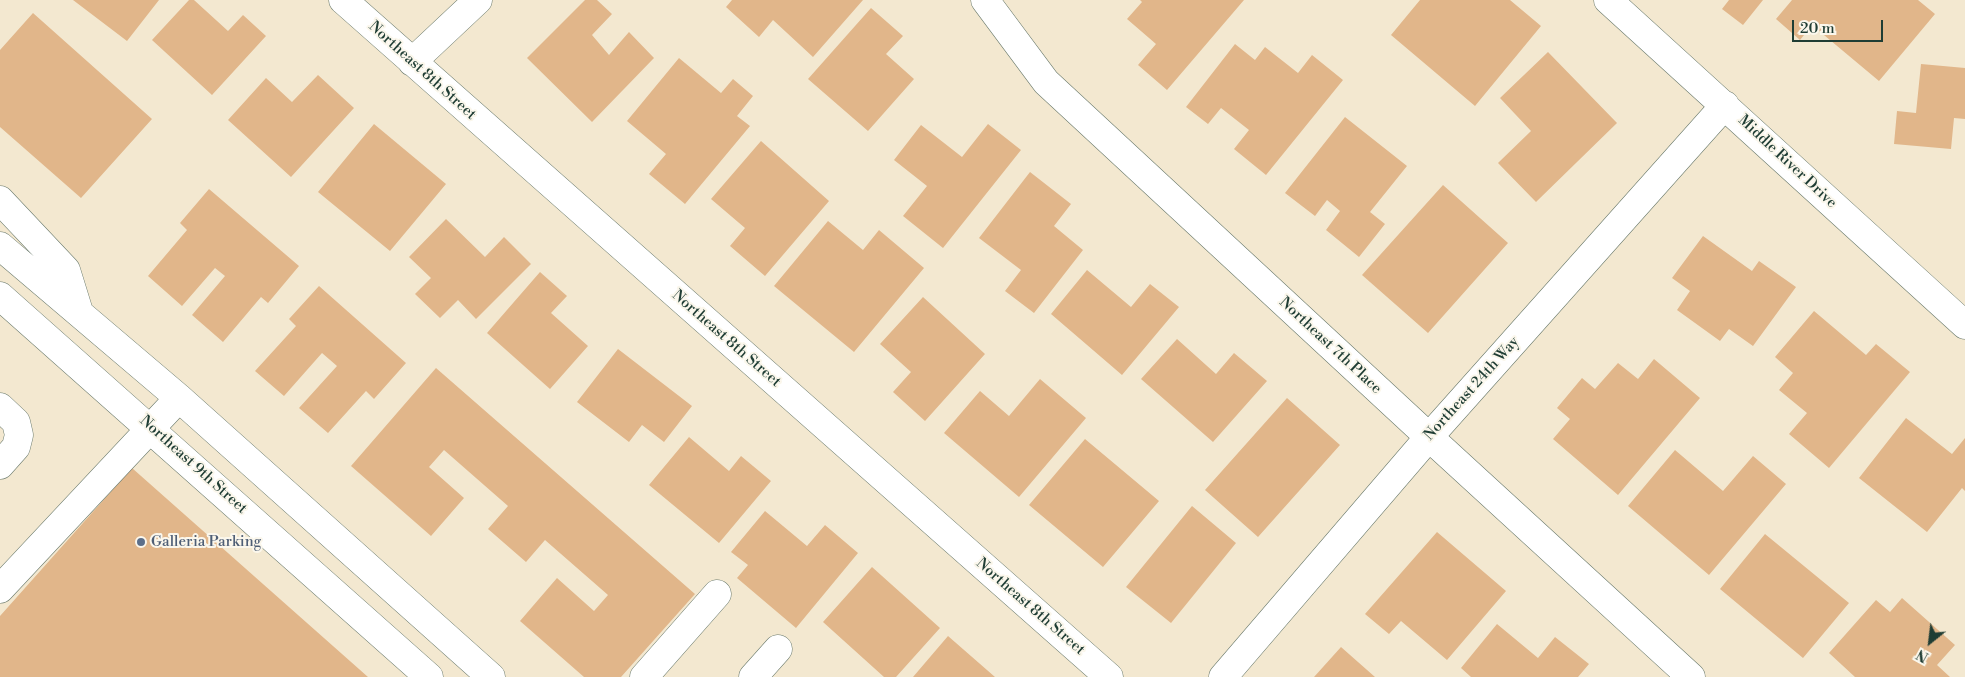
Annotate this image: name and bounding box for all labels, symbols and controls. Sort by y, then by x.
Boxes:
scale bar [1795,10,1886,42]
street label: Northeast 8th Street [365,18,479,124]
text: 20 m [1800,19,1835,38]
street label: Middle River Drive [1734,112,1840,212]
street label: Northeast 8th Street [668,287,784,391]
street label: Northeast 7th Place [1275,294,1385,398]
street label: Northeast 24th Way [1421,333,1523,445]
street label: Northeast 9th Street [136,412,250,518]
place label: Galleria Parking [151,533,261,551]
marker: Galleria Parking [135,536,147,548]
street label: Northeast 8th Street [972,555,1088,659]
north arrow [1905,617,1955,667]
text: N [1914,645,1932,666]

